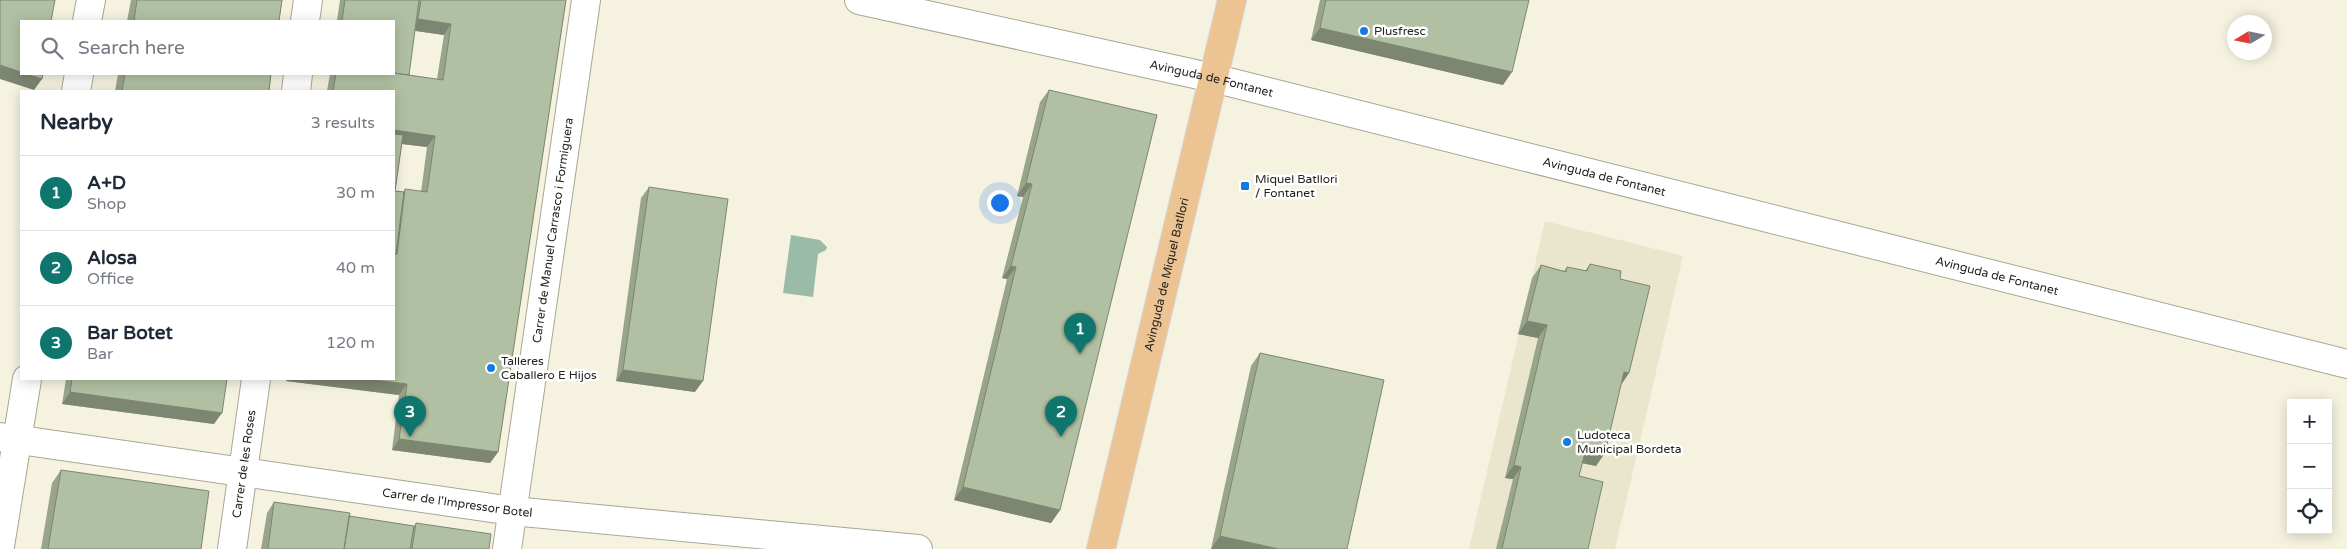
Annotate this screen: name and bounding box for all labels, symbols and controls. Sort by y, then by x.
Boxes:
north arrow [2227,15,2272,60]
search box [20,20,395,75]
place label: Plusfresc [1374,24,1426,38]
marker: Plusfresc [1358,25,1370,37]
icon: search [38,34,66,62]
text: Search here [78,37,185,59]
street label: Avinguda de Fontanet [1148,57,1275,100]
text: Nearby [40,110,113,135]
text: 3 results [311,113,375,133]
street label: Carrer de Manuel Carrasco i Formiguera [530,117,576,344]
street label: Avinguda de Fontanet [1541,154,1668,199]
text: A+D [87,172,126,194]
place label: Miquel Batllori / Fontanet [1255,172,1338,200]
marker: Miquel Batllori / Fontanet [1239,180,1251,192]
text: 1 [51,183,61,203]
text: 30 m [336,183,375,203]
your location [987,190,1013,216]
text: Shop [87,194,126,214]
street label: Avinguda de Miquel Batllori [1141,196,1192,353]
text: Alosa [87,247,137,269]
street label: Avinguda de Fontanet [1934,253,2060,298]
text: 2 [51,258,61,278]
text: 40 m [336,258,375,278]
text: Office [87,269,134,289]
pin: 1 [1064,313,1096,354]
text: Bar Botet [87,322,173,344]
text: 3 [51,333,61,353]
text: 120 m [326,333,375,353]
text: Bar [87,344,113,364]
place label: Talleres Caballero E Hijos [501,354,597,382]
marker: Talleres Caballero E Hijos [485,362,497,374]
pin: 3 [394,396,426,437]
pin: 2 [1045,396,1077,437]
map controls [2287,399,2332,534]
button: + [2287,399,2332,444]
street label: Carrer de les Roses [229,409,259,519]
place label: Ludoteca Municipal Bordeta [1577,428,1682,456]
marker: Ludoteca Municipal Bordeta [1561,436,1573,448]
button: − [2287,444,2332,489]
street label: Carrer de l'Impressor Botel [381,485,533,520]
button: locate [2287,489,2332,534]

